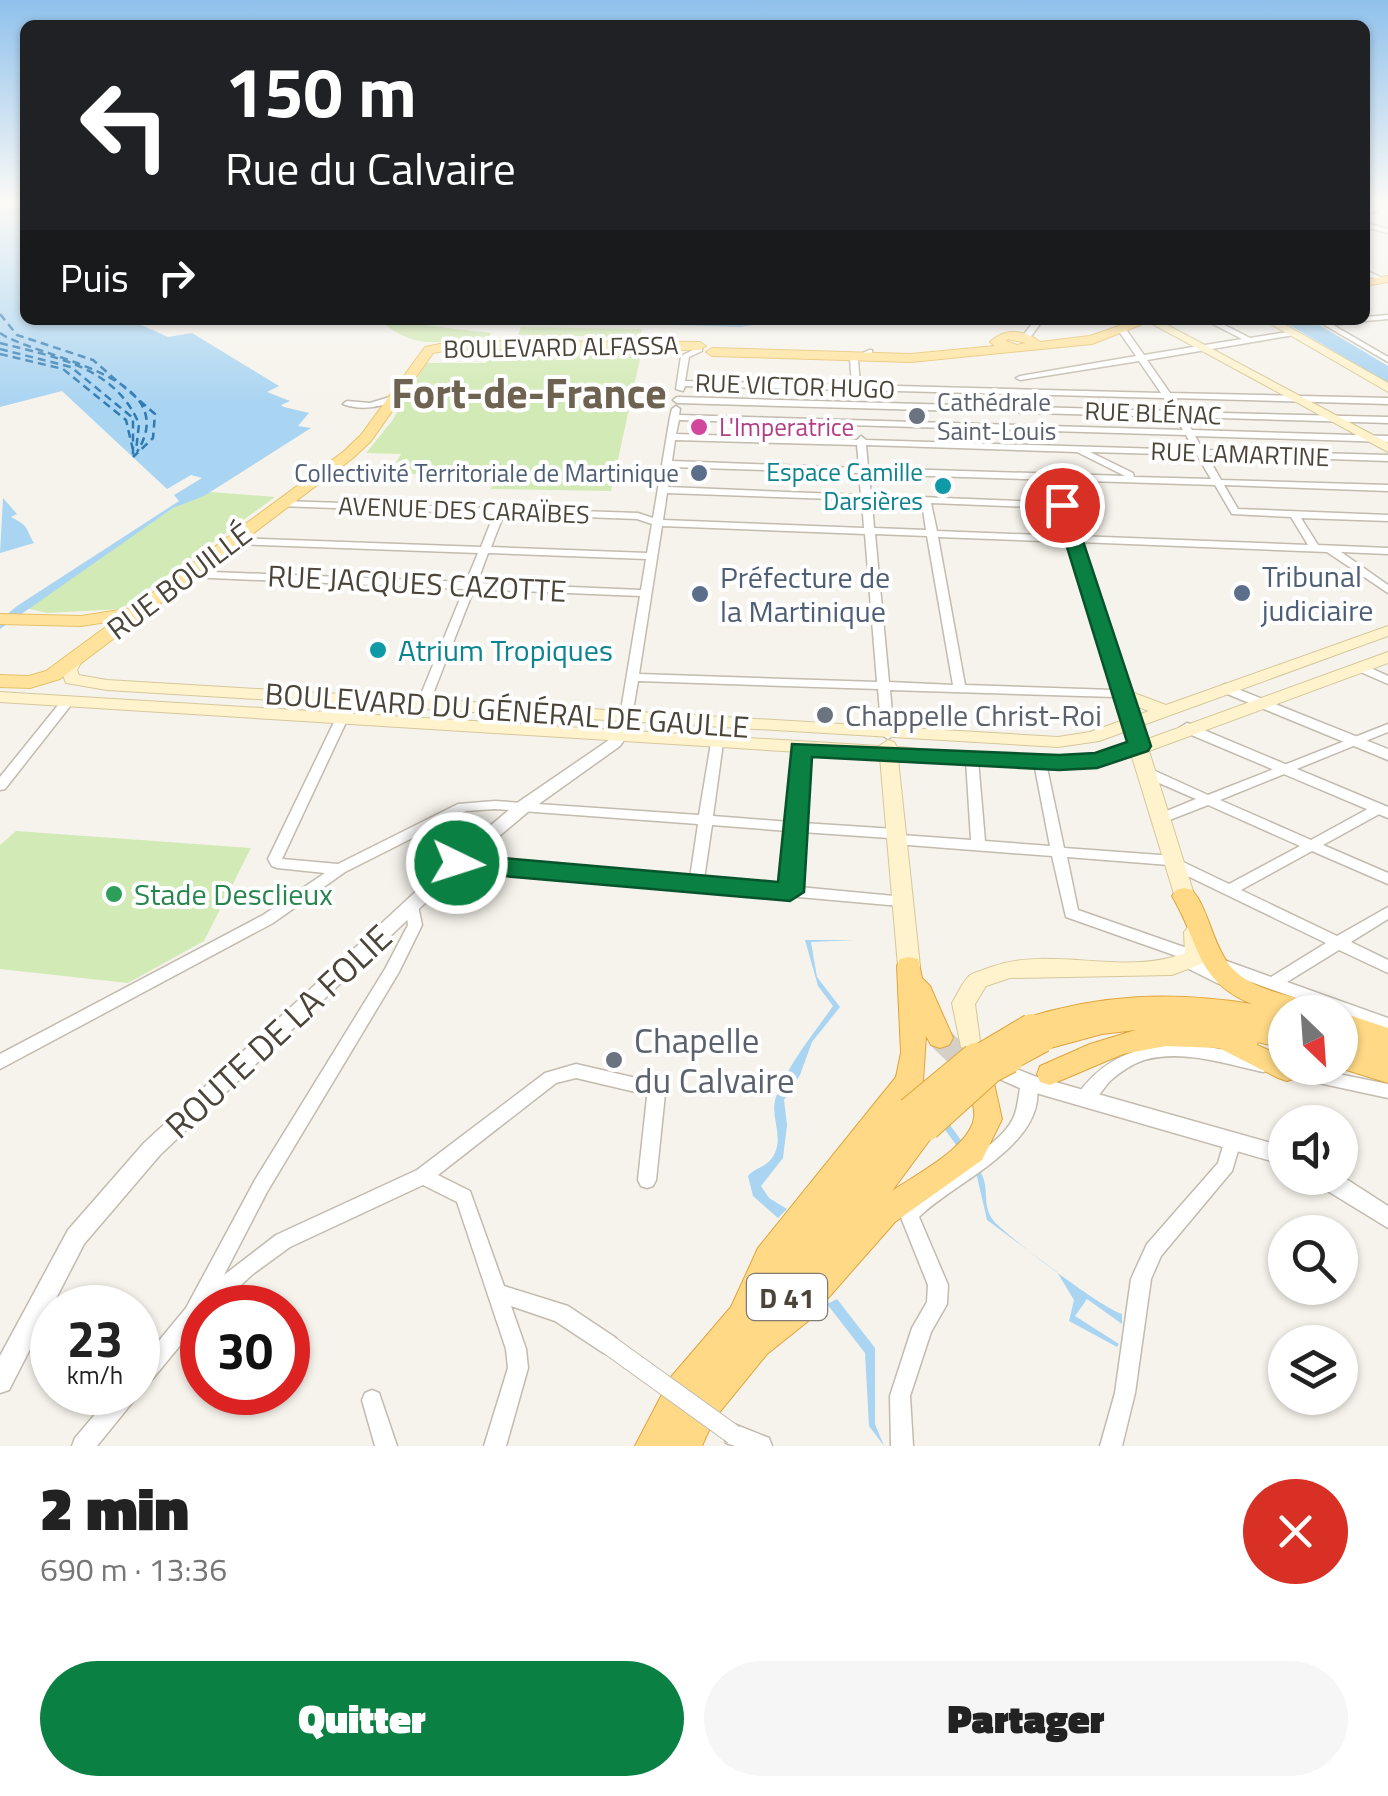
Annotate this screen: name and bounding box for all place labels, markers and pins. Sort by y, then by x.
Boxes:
place label: Cathédrale Saint-Louis [937,383,1056,450]
marker: Cathédrale Saint-Louis [906,405,928,427]
place label: L'Imperatrice [719,408,854,446]
marker: L'Imperatrice [688,416,710,438]
place label: Espace Camille Darsières [766,453,923,520]
place label: Collectivité Territoriale de Martinique [294,454,679,492]
marker: Collectivité Territoriale de Martinique [688,462,710,484]
pin [1020,463,1105,548]
marker: Espace Camille Darsières [932,475,954,497]
place label: Tribunal judiciaire [1260,553,1373,633]
place label: Préfecture de la Martinique [720,554,890,634]
marker: Tribunal judiciaire [1231,582,1253,604]
marker: Préfecture de la Martinique [689,583,711,605]
place label: Atrium Tropiques [398,627,613,673]
marker: Atrium Tropiques [367,639,389,661]
place label: Chappelle Christ-Roi [845,692,1102,738]
marker: Chappelle Christ-Roi [814,704,836,726]
place label: Stade Desclieux [134,871,333,917]
marker: Stade Desclieux [103,883,125,905]
place label: Chapelle du Calvaire [634,1013,795,1107]
marker: Chapelle du Calvaire [603,1049,625,1071]

